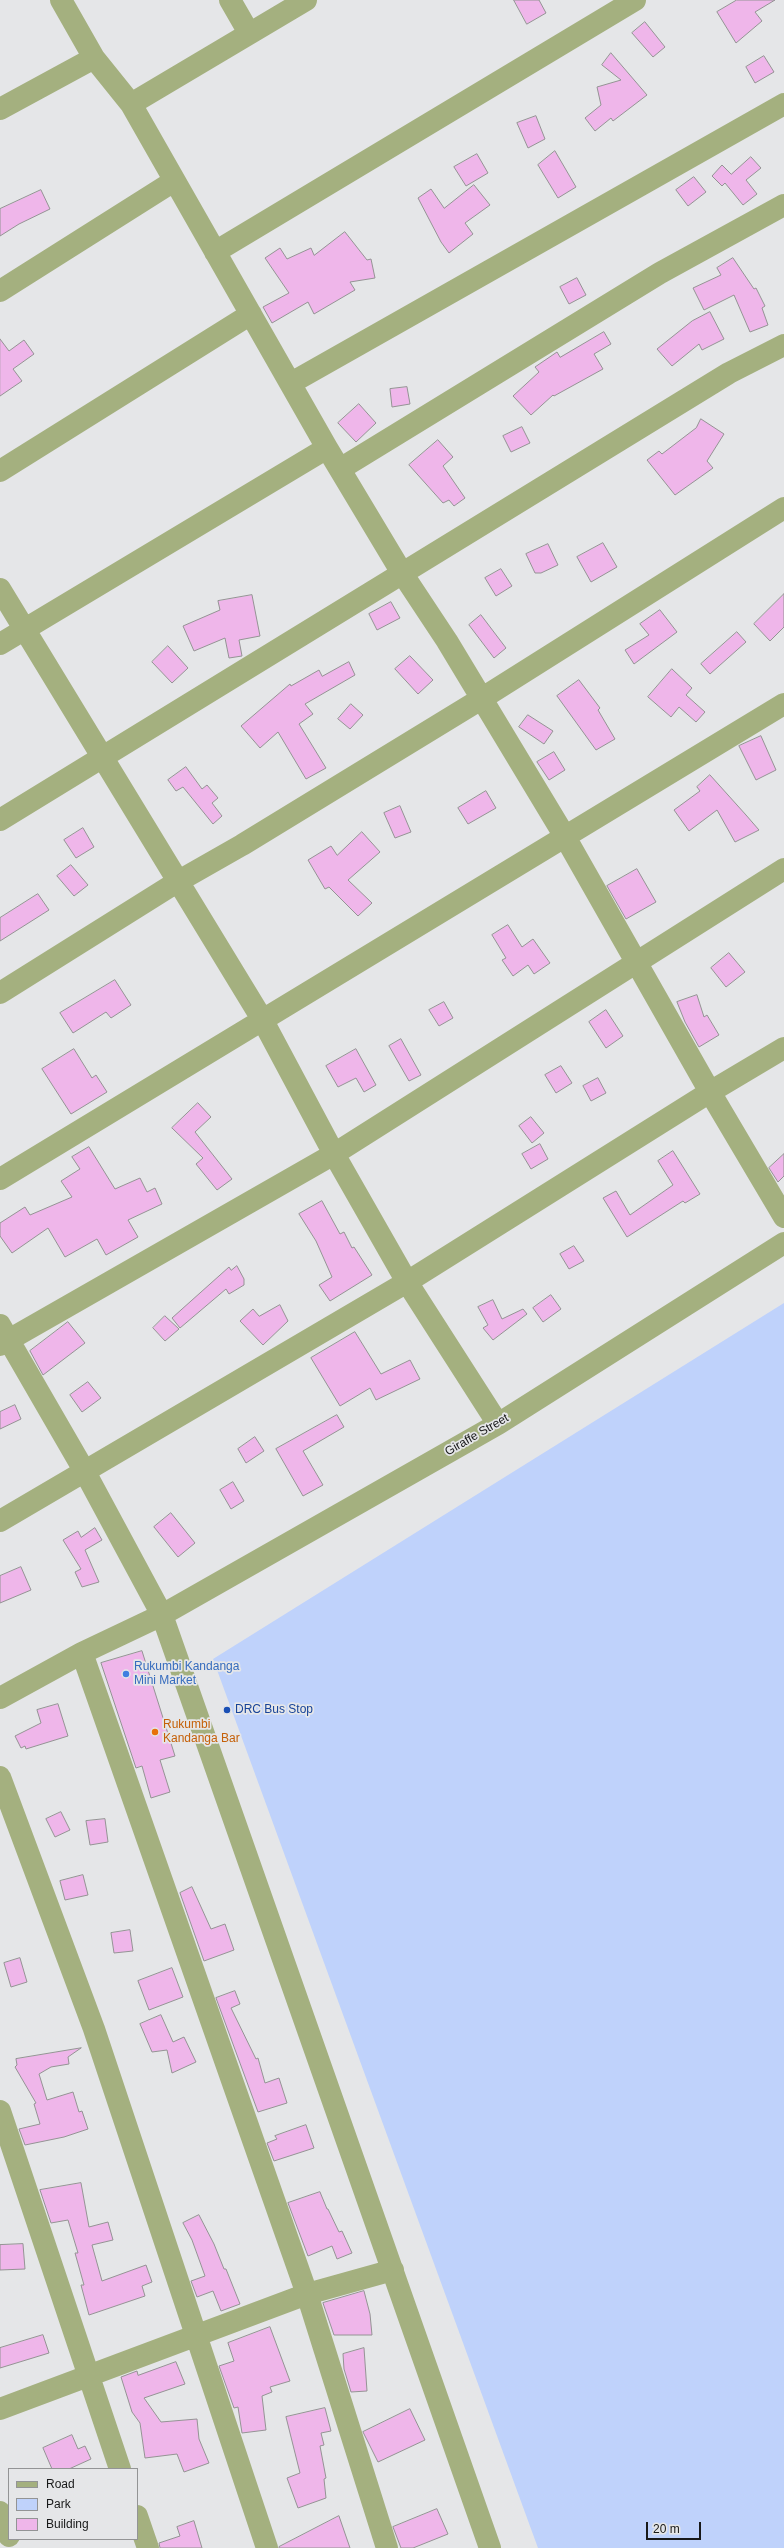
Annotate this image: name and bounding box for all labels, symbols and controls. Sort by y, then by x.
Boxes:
street label: Giraffe Street [443,1411,511,1459]
place label: Rukumbi Kandanga Mini Market [134,1660,239,1688]
marker: Rukumbi Kandanga Mini Market [121,1669,131,1679]
place label: DRC Bus Stop [235,1703,313,1717]
marker: DRC Bus Stop [222,1705,232,1715]
place label: Rukumbi Kandanga Bar [163,1718,240,1746]
marker: Rukumbi Kandanga Bar [150,1727,160,1737]
legend [8,2468,138,2540]
text: Road [46,2477,75,2491]
text: Park [46,2497,71,2511]
scale bar [648,2514,703,2540]
text: Building [46,2517,89,2531]
text: 20 m [653,2522,680,2536]

